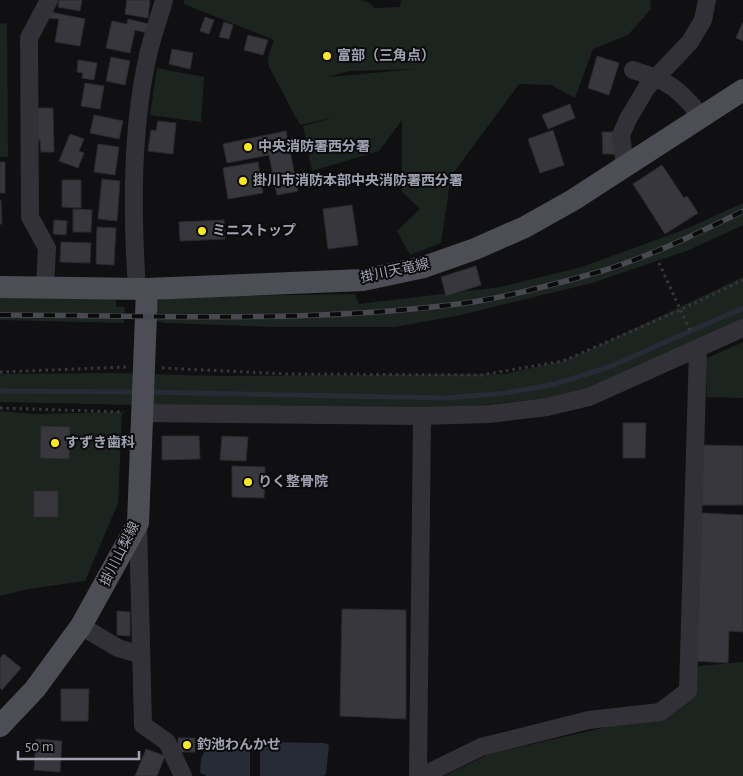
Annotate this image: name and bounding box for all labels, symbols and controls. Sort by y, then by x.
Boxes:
place label: 富部（三角点） [337,47,435,63]
marker: 富部（三角点） [321,50,333,62]
place label: 中央消防署西分署 [258,139,370,154]
marker: 中央消防署西分署 [242,141,254,153]
place label: 掛川市消防本部中央消防署西分署 [253,172,463,188]
marker: 掛川市消防本部中央消防署西分署 [237,175,249,187]
place label: ミニストップ [212,223,296,238]
marker: ミニストップ [196,225,208,237]
street label: 掛川天竜線 [359,255,431,285]
place label: すずき歯科 [65,435,135,450]
marker: すずき歯科 [49,437,61,449]
place label: りく整骨院 [258,474,328,489]
marker: りく整骨院 [242,476,254,488]
street label: 掛川山梨線 [96,519,142,588]
scale bar [18,728,139,760]
place label: 釣池わんかせ [197,737,281,752]
text: 50 m [25,739,54,754]
marker: 釣池わんかせ [181,739,193,751]

